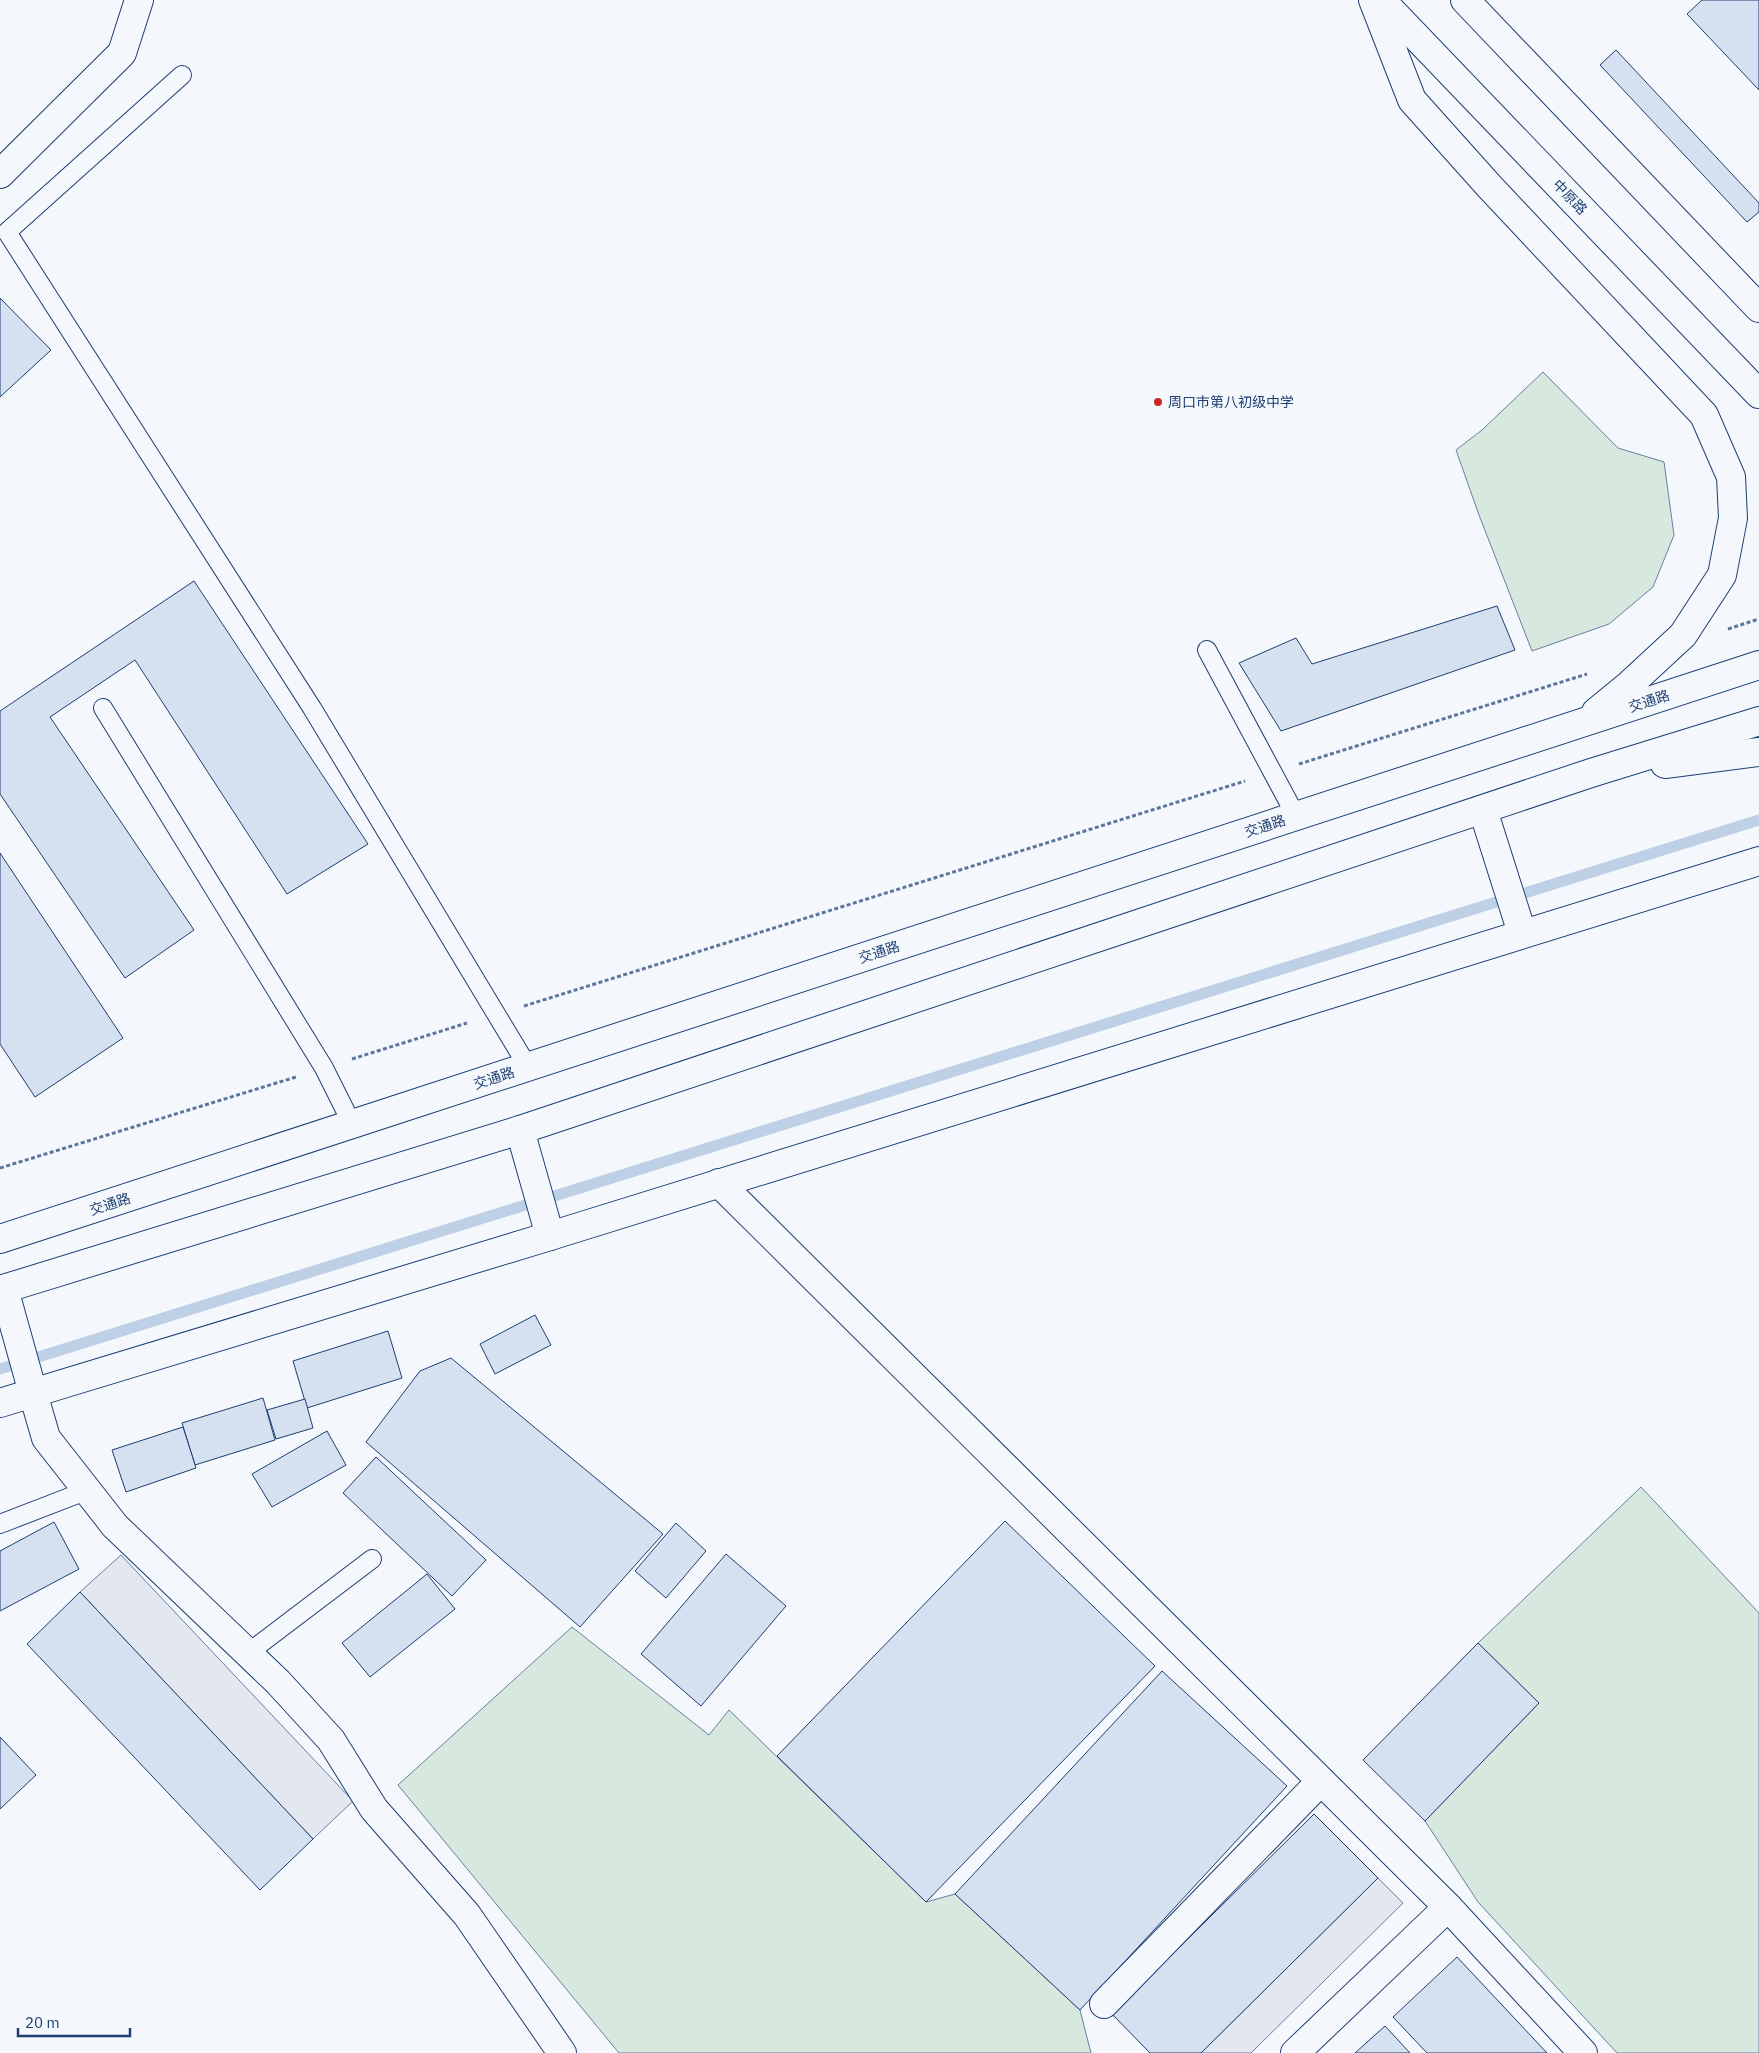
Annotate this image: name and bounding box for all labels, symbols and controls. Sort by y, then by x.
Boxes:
street label: 中原路 [1549,176,1591,218]
place label: 周口市第八初级中学 [1168,393,1294,411]
marker: 周口市第八初级中学 [1152,396,1164,408]
street label: 交通路 [1626,686,1672,716]
street label: 交通路 [1242,811,1288,841]
street label: 交通路 [856,937,902,967]
street label: 交通路 [471,1063,517,1093]
street label: 交通路 [87,1189,133,1219]
scale bar [18,2006,130,2038]
text: 20 m [25,2013,60,2032]

